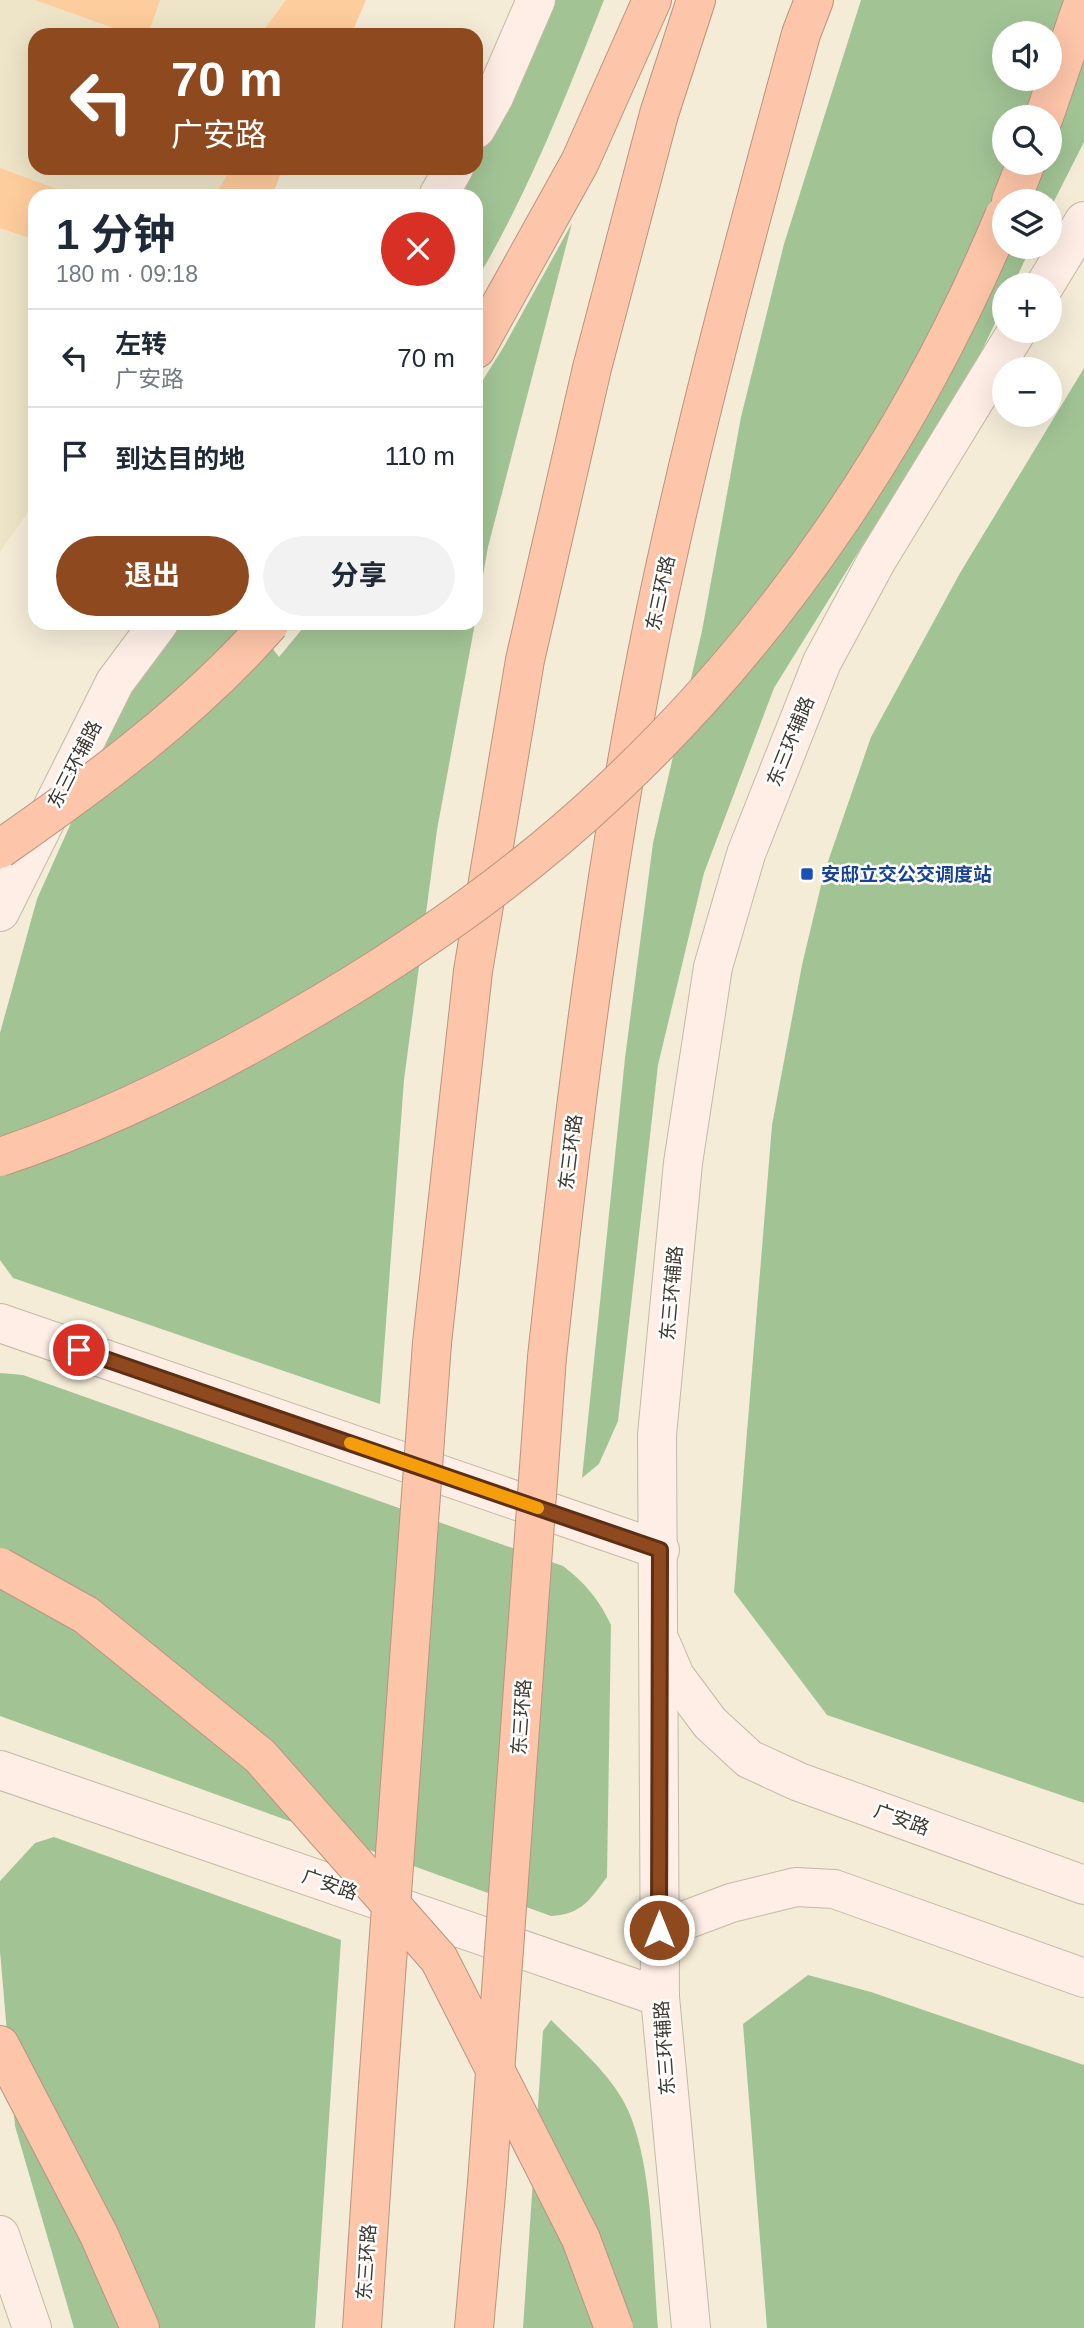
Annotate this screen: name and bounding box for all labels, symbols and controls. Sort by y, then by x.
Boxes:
map controls [992,21,1062,427]
button: sound [992,21,1062,91]
text: 70 m [171,52,283,106]
icon: left [56,56,147,147]
button: search [992,105,1062,175]
text: 广安路 [171,117,267,153]
button: layers [992,189,1062,259]
text: 1 分钟 [56,211,175,258]
button: close [381,212,455,286]
text: 180 m · 09:18 [56,261,198,287]
button: + [992,273,1062,343]
text: 左转 [115,329,167,359]
icon: left [56,339,94,377]
text: 70 m [397,343,455,373]
button: − [992,357,1062,427]
text: 广安路 [115,366,184,392]
icon: arrive [56,437,94,475]
text: 110 m [385,441,455,471]
text: 到达目的地 [115,444,245,474]
button: 退出 [56,536,249,616]
button: 分享 [263,536,455,616]
street label: 东三环路 [642,554,679,632]
street label: 东三环辅路 [763,693,818,789]
street label: 东三环辅路 [44,717,105,811]
place label: 安邸立交公交调度站 [821,864,992,885]
marker: 安邸立交公交调度站 [799,866,815,882]
street label: 东三环路 [555,1113,586,1191]
street label: 东三环辅路 [657,1245,686,1341]
pin [49,1320,109,1380]
icon: arrive [60,1331,98,1369]
street label: 东三环路 [508,1678,535,1756]
street label: 广安路 [871,1800,932,1839]
street label: 广安路 [299,1865,360,1904]
position arrow [622,1893,696,1967]
street label: 东三环辅路 [651,2000,678,2096]
street label: 东三环路 [353,2223,380,2301]

